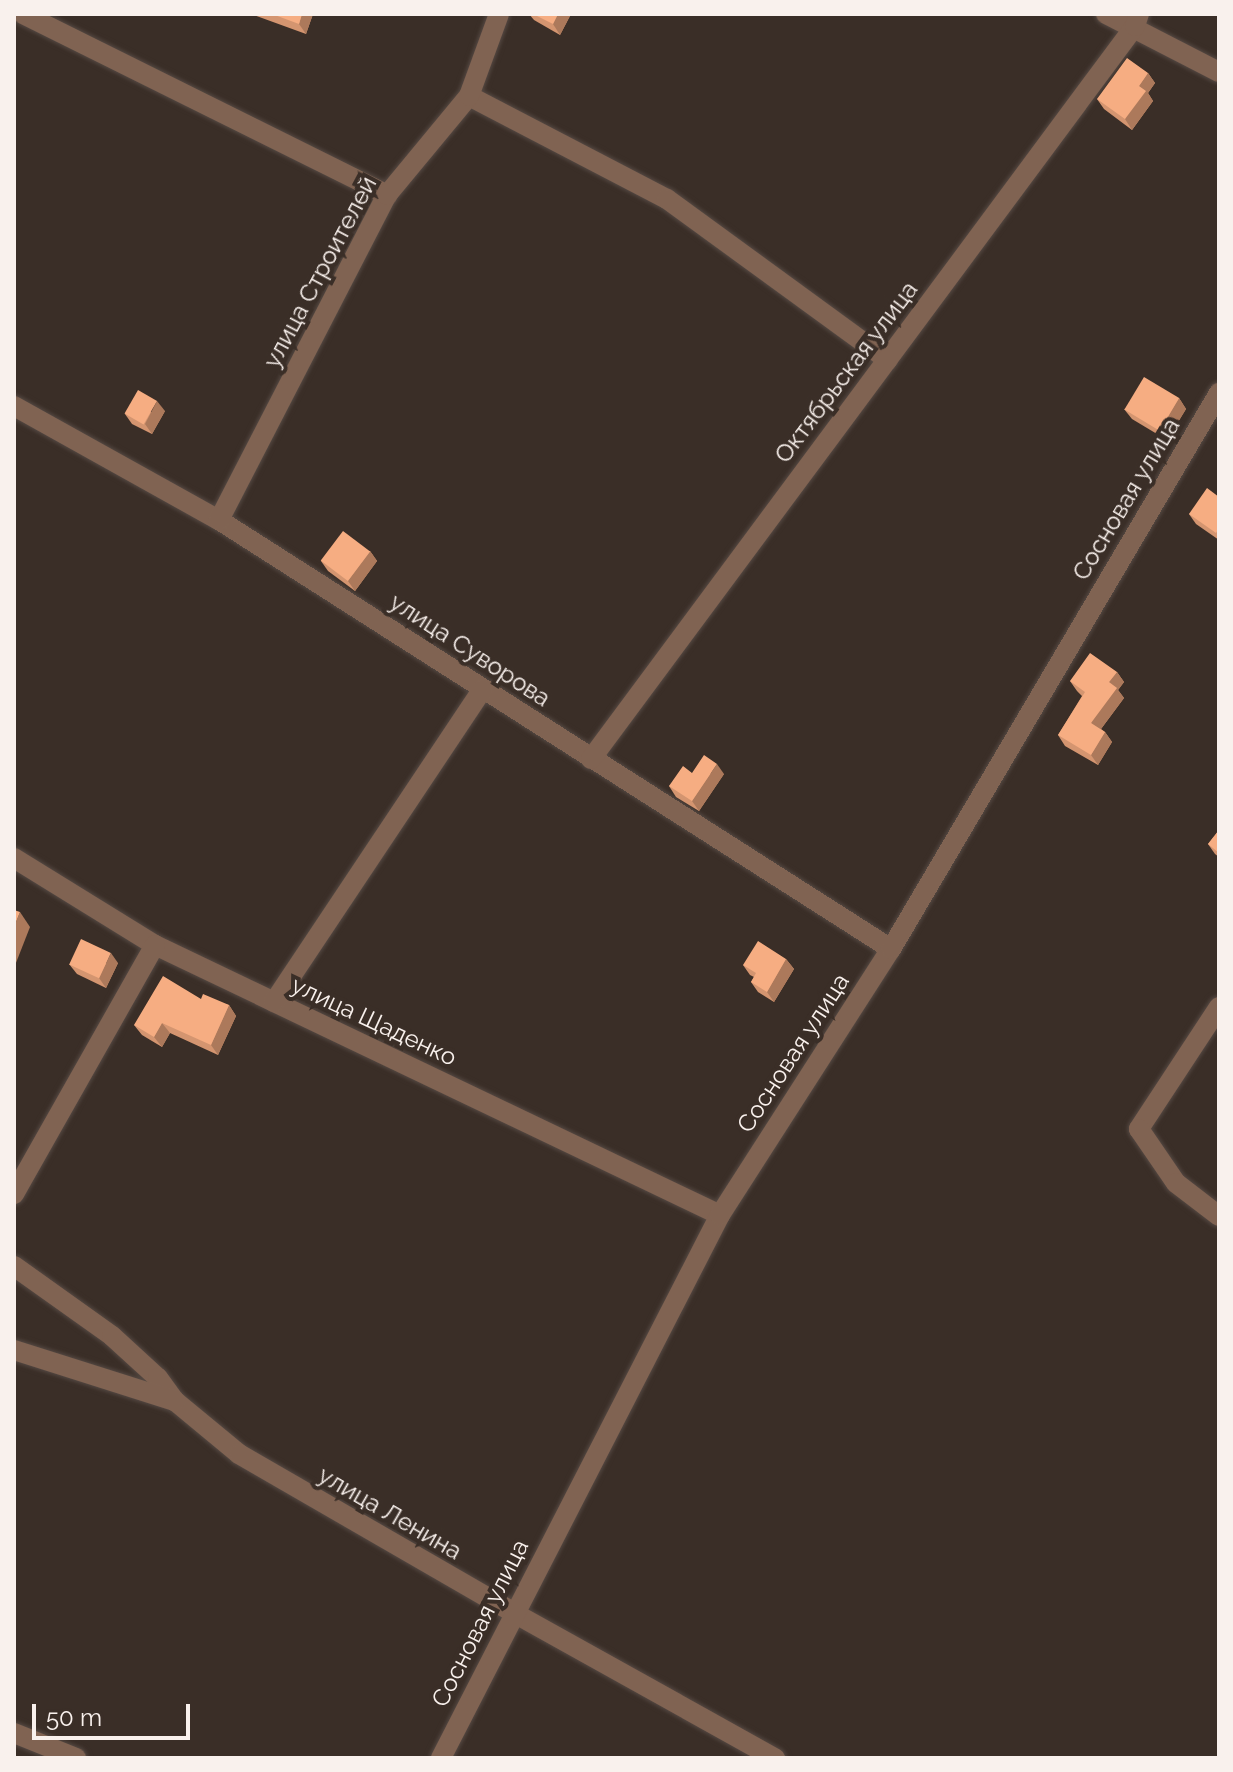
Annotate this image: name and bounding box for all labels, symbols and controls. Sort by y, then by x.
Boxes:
street label: улица Строителей [257,171,383,373]
street label: Октябрьская улица [768,275,924,469]
street label: Сосновая улица [1066,412,1186,586]
street label: улица Суворова [384,587,556,713]
street label: Сосновая улица [731,968,855,1138]
street label: улица Щаденко [287,970,461,1072]
street label: улица Ленина [313,1460,467,1566]
street label: Сосновая улица [425,1534,535,1712]
scale bar [36,1688,194,1738]
text: 50 m [46,1703,102,1732]

